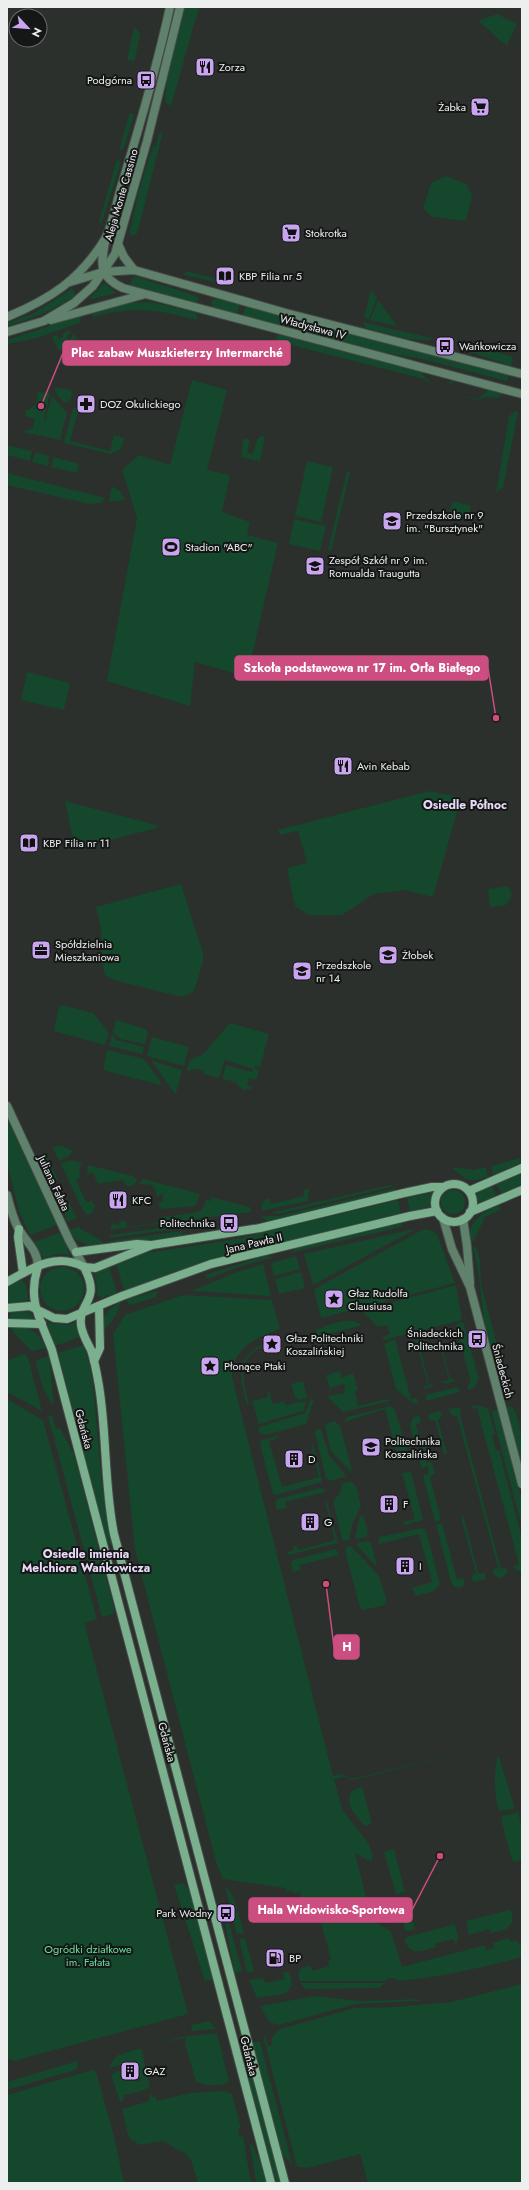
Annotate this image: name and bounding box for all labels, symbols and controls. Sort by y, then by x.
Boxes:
north arrow [8,8,48,48]
text: N [28,25,46,40]
restaurant icon: Zorza [194,56,216,78]
place label: Zorza [219,59,245,75]
bus stop icon: Podgórna [135,69,157,91]
place label: Podgórna [87,72,132,88]
supermarket icon: Żabka [469,96,491,118]
place label: Żabka [438,99,466,115]
street label: Aleja Monte Cassino [100,147,142,243]
supermarket icon: Stokrotka [280,222,302,244]
place label: Stokrotka [305,225,347,241]
library icon: KBP Filia nr 5 [214,265,236,287]
place label: KBP Filia nr 5 [239,268,302,284]
street label: Władysława IV [278,310,349,344]
bus stop icon: Wańkowicza [434,335,456,357]
place label: Wańkowicza [459,338,516,354]
callout: Plac zabaw Muszkieterzy Intermarché [63,341,290,365]
text: Plac zabaw Muszkieterzy Intermarché [71,344,283,362]
pharmacy icon: DOZ Okulickiego [75,393,97,415]
place label: DOZ Okulickiego [100,396,181,412]
place label: Przedszkole nr 9 im. "Bursztynek" [406,507,484,536]
school or university icon: Przedszkole nr 9 im. "Bursztynek" [381,510,403,532]
sports icon: Stadion "ABC" [160,536,182,558]
place label: Stadion "ABC" [185,539,253,555]
place label: Zespół Szkół nr 9 im. Romualda Traugutta [329,552,428,581]
school or university icon: Zespół Szkół nr 9 im. Romualda Traugutta [304,555,326,577]
callout: Szkoła podstawowa nr 17 im. Orła Białego [235,656,488,680]
text: Szkoła podstawowa nr 17 im. Orła Białego [244,659,480,677]
restaurant icon: Avin Kebab [332,755,354,777]
place label: Avin Kebab [357,758,410,774]
district label: Osiedle Północ [423,796,507,814]
library icon: KBP Filia nr 11 [18,832,40,854]
place label: KBP Filia nr 11 [43,835,110,851]
place label: Spółdzielnia Mieszkaniowa [55,936,119,965]
office icon: Spółdzielnia Mieszkaniowa [30,939,52,961]
school or university icon: Żłobek [377,944,399,966]
place label: Żłobek [402,947,433,963]
place label: Przedszkole nr 14 [316,957,371,986]
school or university icon: Przedszkole nr 14 [291,960,313,982]
street label: Juliana Fałata [33,1151,74,1213]
restaurant icon: KFC [107,1189,129,1211]
place label: KFC [132,1192,151,1208]
bus stop icon: Politechnika [218,1212,240,1234]
place label: Politechnika [160,1215,215,1231]
street label: Jana Pawła II [222,1229,284,1258]
place label: Głaz Rudolfa Clausiusa [348,1285,408,1314]
place icon: Głaz Rudolfa Clausiusa [323,1288,345,1310]
place label: Śniadeckich Politechnika [407,1325,463,1354]
bus stop icon: Śniadeckich Politechnika [466,1328,488,1350]
place label: Głaz Politechniki Koszalińskiej [286,1330,364,1359]
place icon: Głaz Politechniki Koszalińskiej [261,1333,283,1355]
street label: Śniadeckich [488,1342,518,1400]
place icon: Płonące Ptaki [199,1355,221,1377]
place label: Płonące Ptaki [224,1358,286,1374]
street label: Gdańska [71,1407,97,1451]
place label: Politechnika Koszalińska [385,1433,440,1462]
school or university icon: Politechnika Koszalińska [360,1436,382,1458]
building icon: D [283,1448,305,1470]
place label: D [308,1451,316,1467]
building icon: F [378,1493,400,1515]
place label: F [403,1496,409,1512]
building icon: G [299,1511,321,1533]
place label: G [324,1514,333,1530]
district label: Osiedle imienia Melchiora Wańkowicza [22,1545,150,1577]
building icon: I [394,1555,416,1577]
place label: I [419,1558,422,1574]
callout: H [334,1635,359,1659]
text: H [342,1638,352,1656]
street label: Gdańska [154,1720,180,1764]
callout: Hala Widowisko-Sportowa [249,1898,412,1922]
text: Hala Widowisko-Sportowa [257,1901,405,1919]
bus stop icon: Park Wodny [215,1902,237,1924]
place label: Park Wodny [156,1905,212,1921]
park label: Ogródki działkowe im. Fałata [44,1941,132,1970]
fuel station icon: BP [264,1947,286,1969]
place label: BP [289,1950,301,1966]
street label: Gdańska [236,2034,262,2078]
building icon: GAZ [119,2060,141,2082]
place label: GAZ [144,2063,165,2079]

